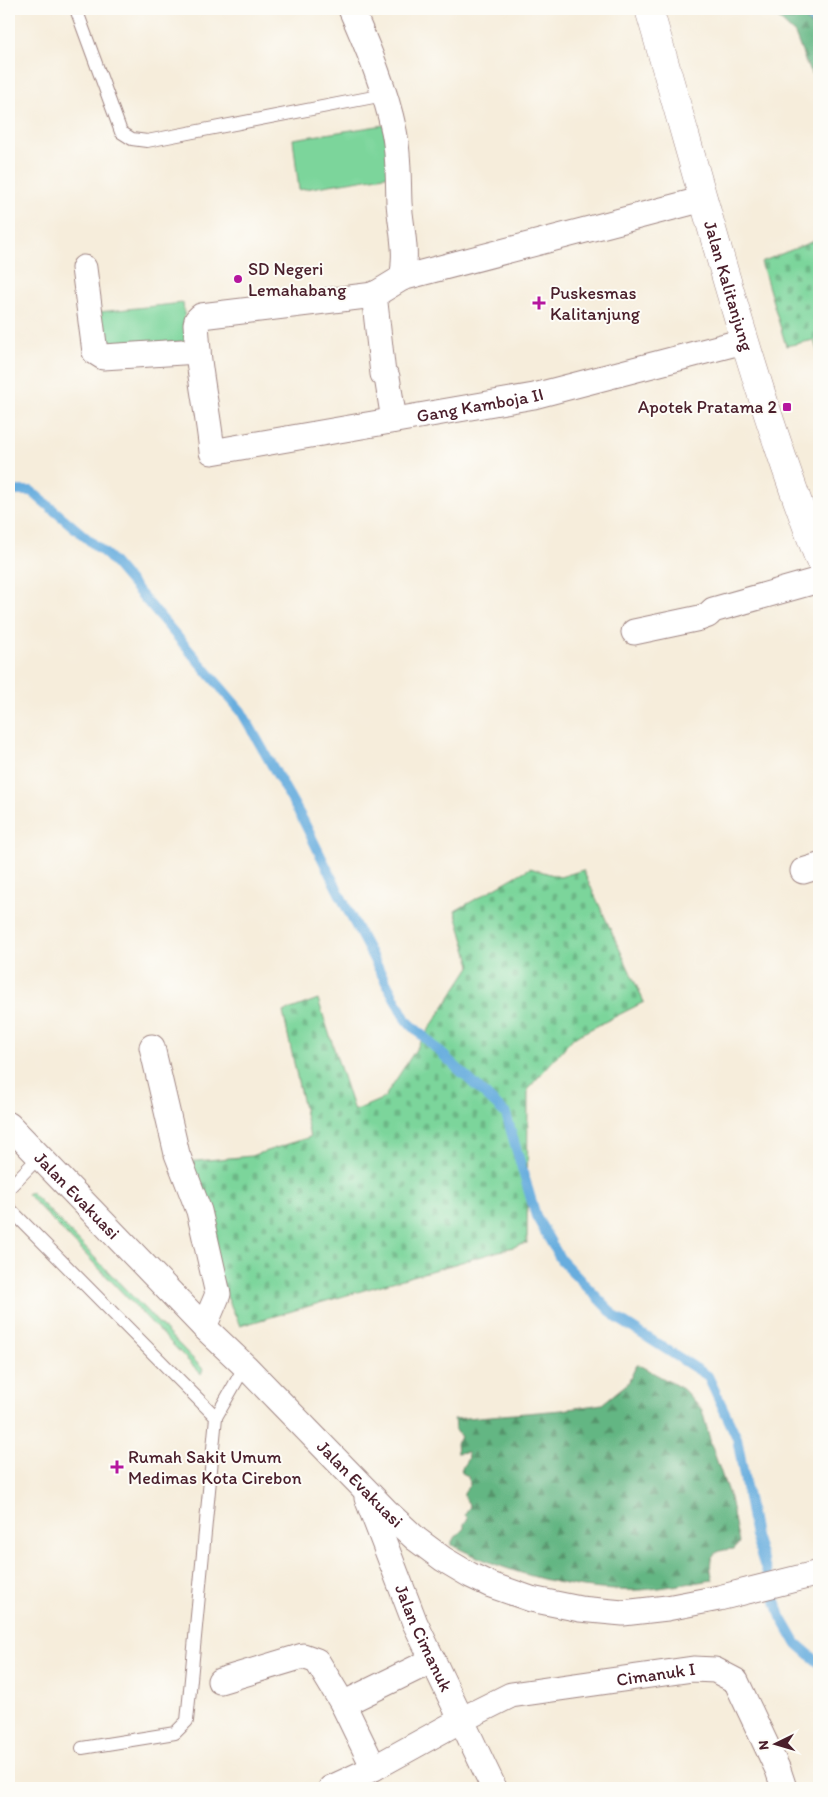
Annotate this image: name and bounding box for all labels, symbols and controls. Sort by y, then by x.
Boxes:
street label: Jalan Kalitanjung [699,218,759,354]
place label: SD Negeri Lemahabang [248,258,347,301]
marker: SD Negeri Lemahabang [232,273,244,285]
place label: Puskesmas Kalitanjung [550,282,641,325]
marker: Puskesmas Kalitanjung [532,296,546,310]
street label: Gang Kamboja II [415,383,546,427]
place label: Apotek Pratama 2 [638,396,778,418]
marker: Apotek Pratama 2 [781,401,793,413]
street label: Jalan Evakuasi [30,1147,124,1244]
street label: Jalan Evakuasi [312,1436,408,1532]
place label: Rumah Sakit Umum Medimas Kota Cirebon [128,1446,302,1489]
marker: Rumah Sakit Umum Medimas Kota Cirebon [110,1460,124,1474]
street label: Jalan Cimanuk [390,1581,457,1695]
street label: Cimanuk I [615,1658,697,1691]
north arrow [750,1720,800,1770]
text: N [755,1740,772,1751]

